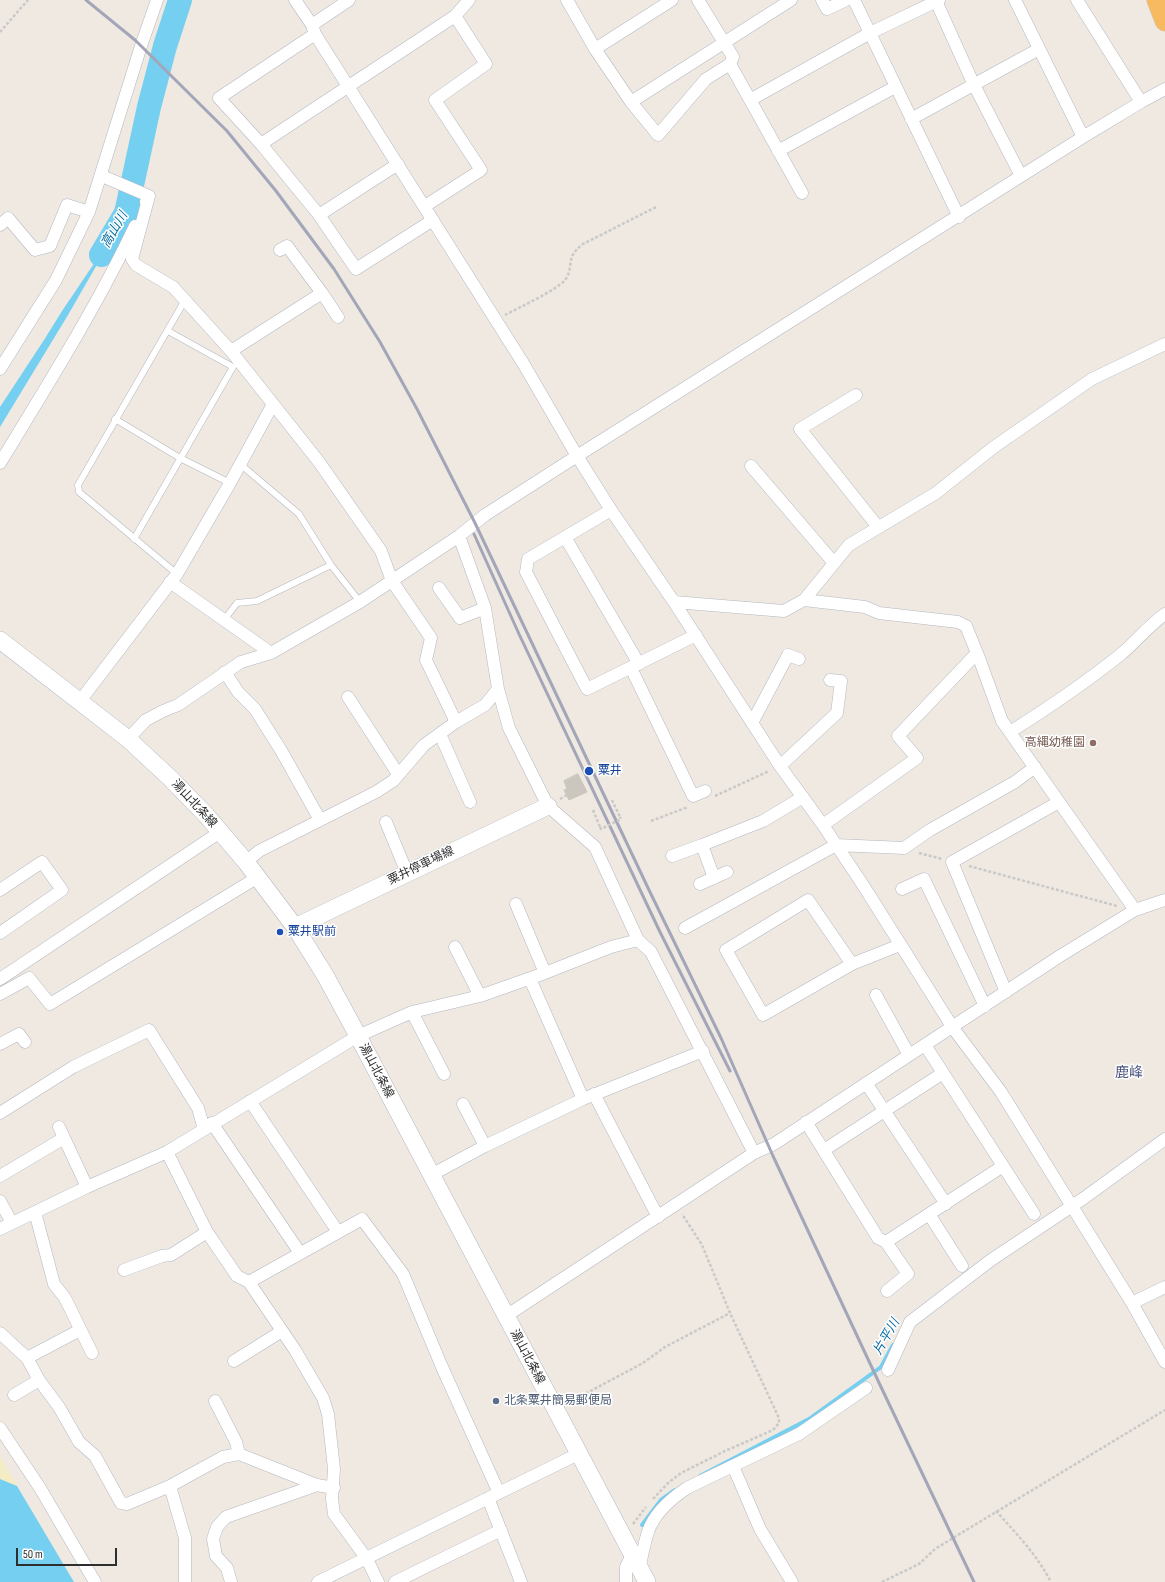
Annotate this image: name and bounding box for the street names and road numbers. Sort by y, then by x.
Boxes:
street label: 湯山北条線 [168,777,220,831]
street label: 粟井停車場線 [385,844,457,888]
street label: 湯山北条線 [356,1041,396,1101]
street label: 湯山北条線 [507,1327,547,1387]

